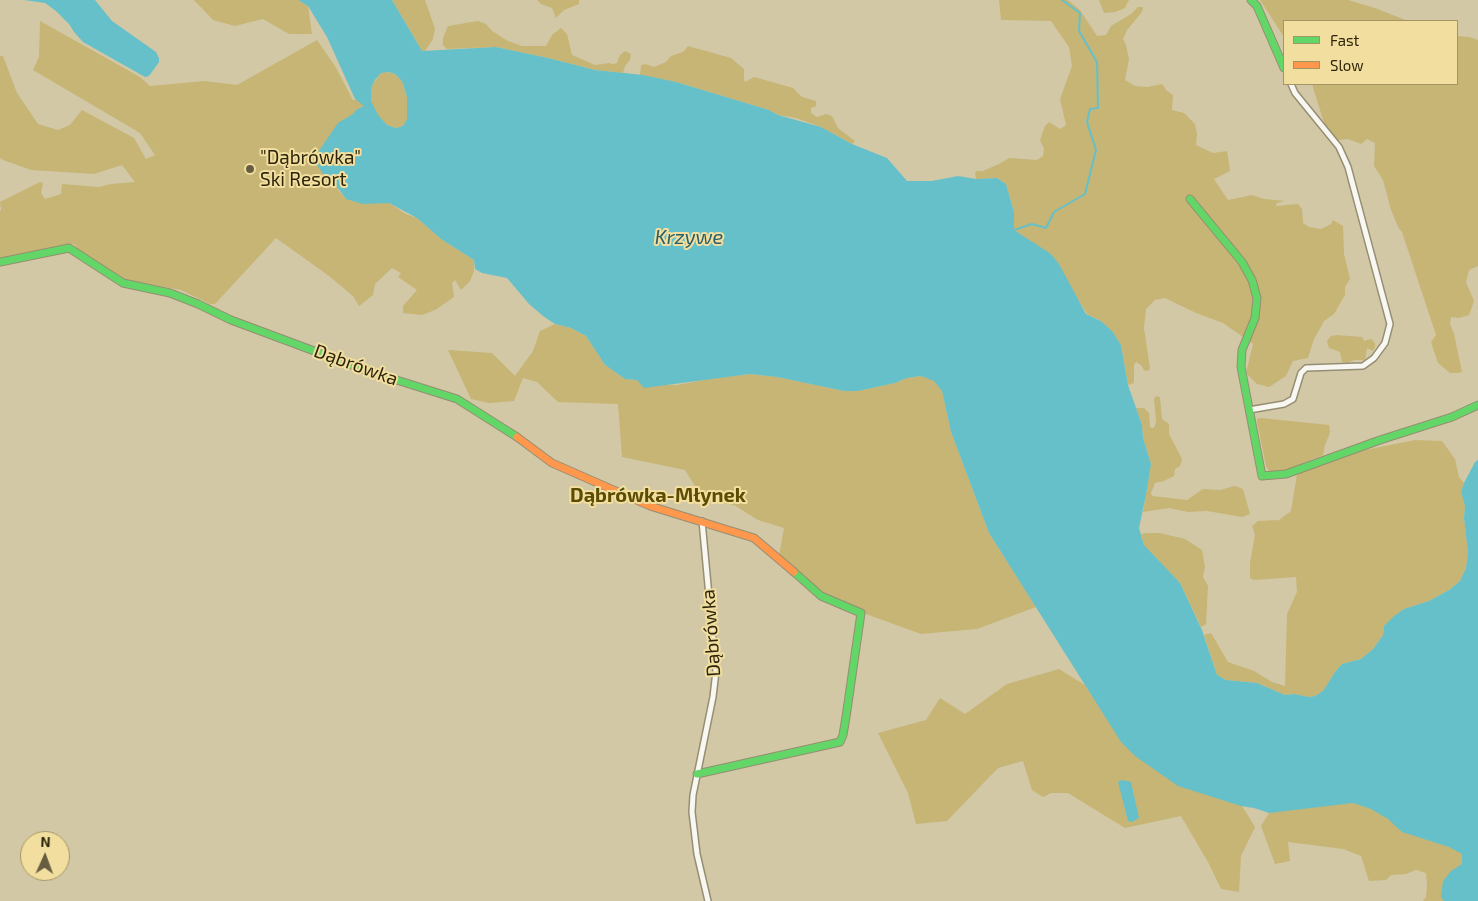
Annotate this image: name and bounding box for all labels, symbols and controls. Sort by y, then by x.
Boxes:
legend [1283,20,1458,85]
text: Fast [1330,31,1359,49]
text: Slow [1330,56,1364,74]
place label: "Dąbrówka" Ski Resort [260,147,361,191]
marker: "Dąbrówka" Ski Resort [244,163,256,175]
water label: Krzywe [655,225,723,249]
street label: Dąbrówka [311,339,401,391]
district label: Dąbrówka-Młynek [570,483,746,507]
street label: Dąbrówka [697,588,725,678]
north arrow [20,831,70,881]
text: N [40,833,51,850]

